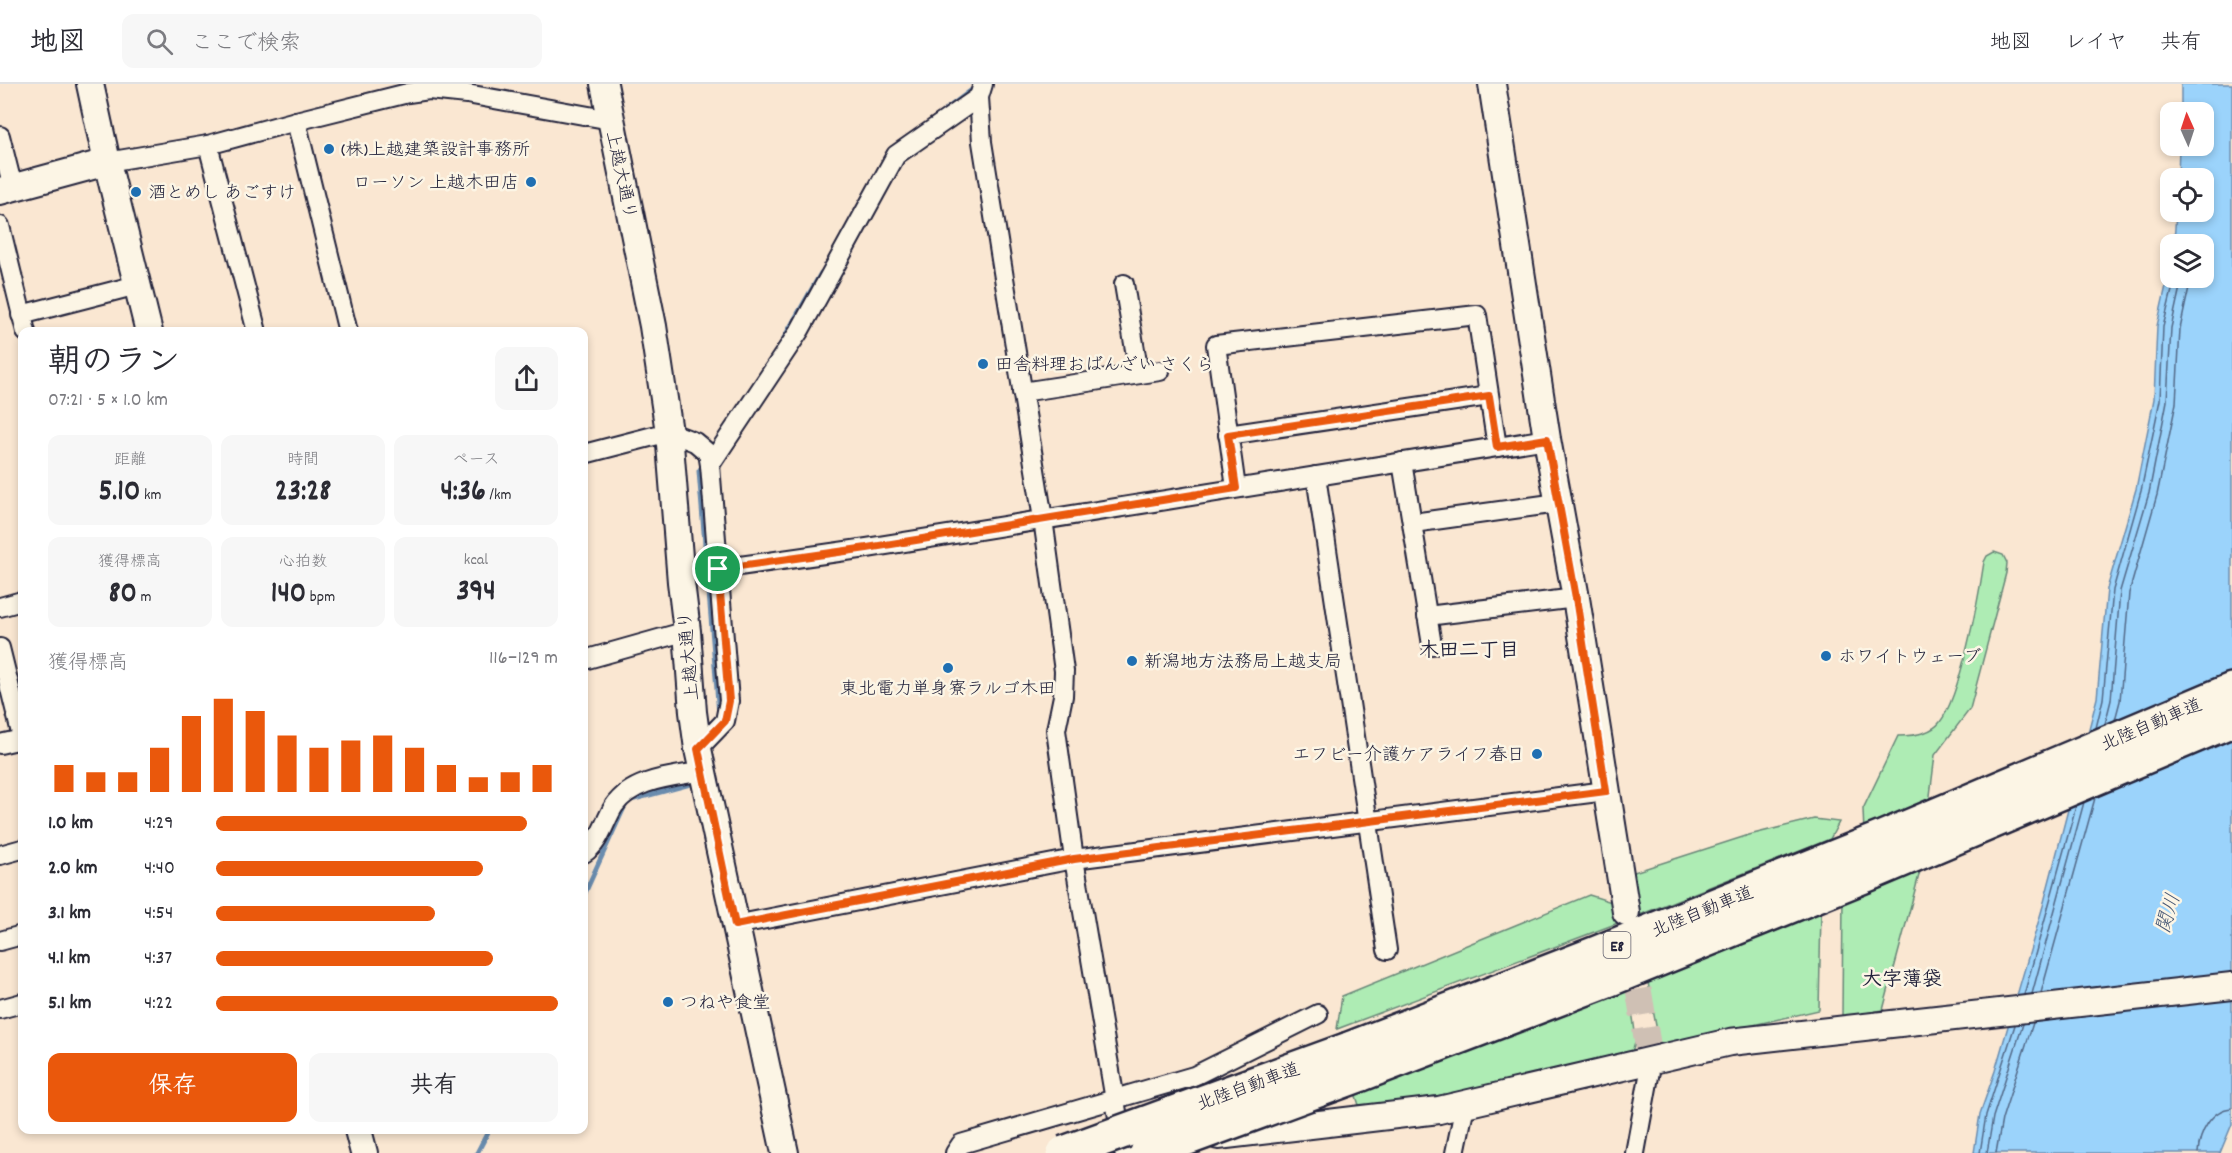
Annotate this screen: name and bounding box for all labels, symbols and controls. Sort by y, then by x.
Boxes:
search box [122,14,542,68]
text: 地図 [30,25,86,65]
icon: search [143,25,176,58]
text: ここで検索 [191,29,301,60]
text: 地図 [1990,29,2032,59]
text: レイヤ [2065,29,2127,59]
text: 共有 [2160,29,2202,59]
north arrow [2160,102,2214,156]
map controls [2160,102,2214,288]
street label: 上越大通り [598,129,641,222]
place label: (株)上越建築設計事務所 [341,139,530,164]
marker: (株)上越建築設計事務所 [322,142,336,156]
button: locate [2160,168,2214,222]
place label: ローソン 上越木田店 [353,172,519,197]
marker: ローソン 上越木田店 [524,175,538,189]
place label: 酒とめし あごすけ [148,182,296,207]
marker: 酒とめし あごすけ [129,185,143,199]
button: layers [2160,234,2214,288]
text: 朝のラン [48,341,180,388]
button: share [495,347,558,410]
place label: 田舎料理おばんざい さくら [995,354,1214,379]
marker: 田舎料理おばんざい さくら [976,357,990,371]
text: 07:21 · 5 × 1.0 km [48,387,168,415]
text: 距離 [114,449,146,472]
text: 時間 [287,449,319,472]
text: ペース [452,449,500,472]
text: 5.10 [98,472,140,515]
text: 23:28 [275,472,331,515]
text: 4:36 [440,472,486,515]
text: km [140,484,162,507]
text: /km [486,484,512,507]
pin [692,543,743,594]
text: kcal [464,549,488,572]
text: 獲得標高 [98,551,162,574]
text: 心拍数 [279,551,327,574]
icon: arrive [701,552,734,585]
text: 394 [456,572,496,615]
text: 80 [108,574,137,617]
text: 140 [271,574,306,617]
text: m [137,586,152,609]
text: bpm [306,586,335,609]
street label: 上越大通り [674,610,707,702]
district label: 木田二丁目 [1419,638,1519,666]
text: 116–129 m [489,645,558,673]
place label: ホワイトウェーブ [1838,646,1981,671]
marker: ホワイトウェーブ [1819,649,1833,663]
text: 獲得標高 [48,650,128,678]
place label: 新潟地方法務局上越支局 [1144,651,1342,676]
marker: 新潟地方法務局上越支局 [1125,654,1139,668]
marker: 東北電力単身寮ラルゴ木田 [941,661,955,675]
place label: 東北電力単身寮ラルゴ木田 [840,678,1056,703]
street label: 北陸自動車道 [2097,694,2207,759]
place label: エフビー介護ケアライフ春日 [1293,744,1525,769]
marker: エフビー介護ケアライフ春日 [1530,747,1544,761]
text: 1.0 km [48,810,93,838]
text: 4:29 [144,810,174,838]
text: 2.0 km [48,855,97,883]
text: 4:40 [144,855,175,883]
street label: 北陸自動車道 [1648,881,1758,945]
water label: 関川 [2151,891,2189,937]
text: 3.1 km [48,900,91,928]
text: 4:54 [144,900,173,928]
road number: E8 [1604,932,1630,958]
text: 4.1 km [48,945,91,973]
text: 4:37 [144,945,172,973]
district label: 大字薄袋 [1862,967,1942,995]
text: 5.1 km [48,990,91,1018]
text: 4:22 [144,990,173,1018]
place label: つねや食堂 [680,992,770,1017]
marker: つねや食堂 [661,995,675,1009]
button: 保存 [48,1053,297,1122]
button: 共有 [309,1053,558,1122]
street label: 北陸自動車道 [1194,1058,1304,1119]

